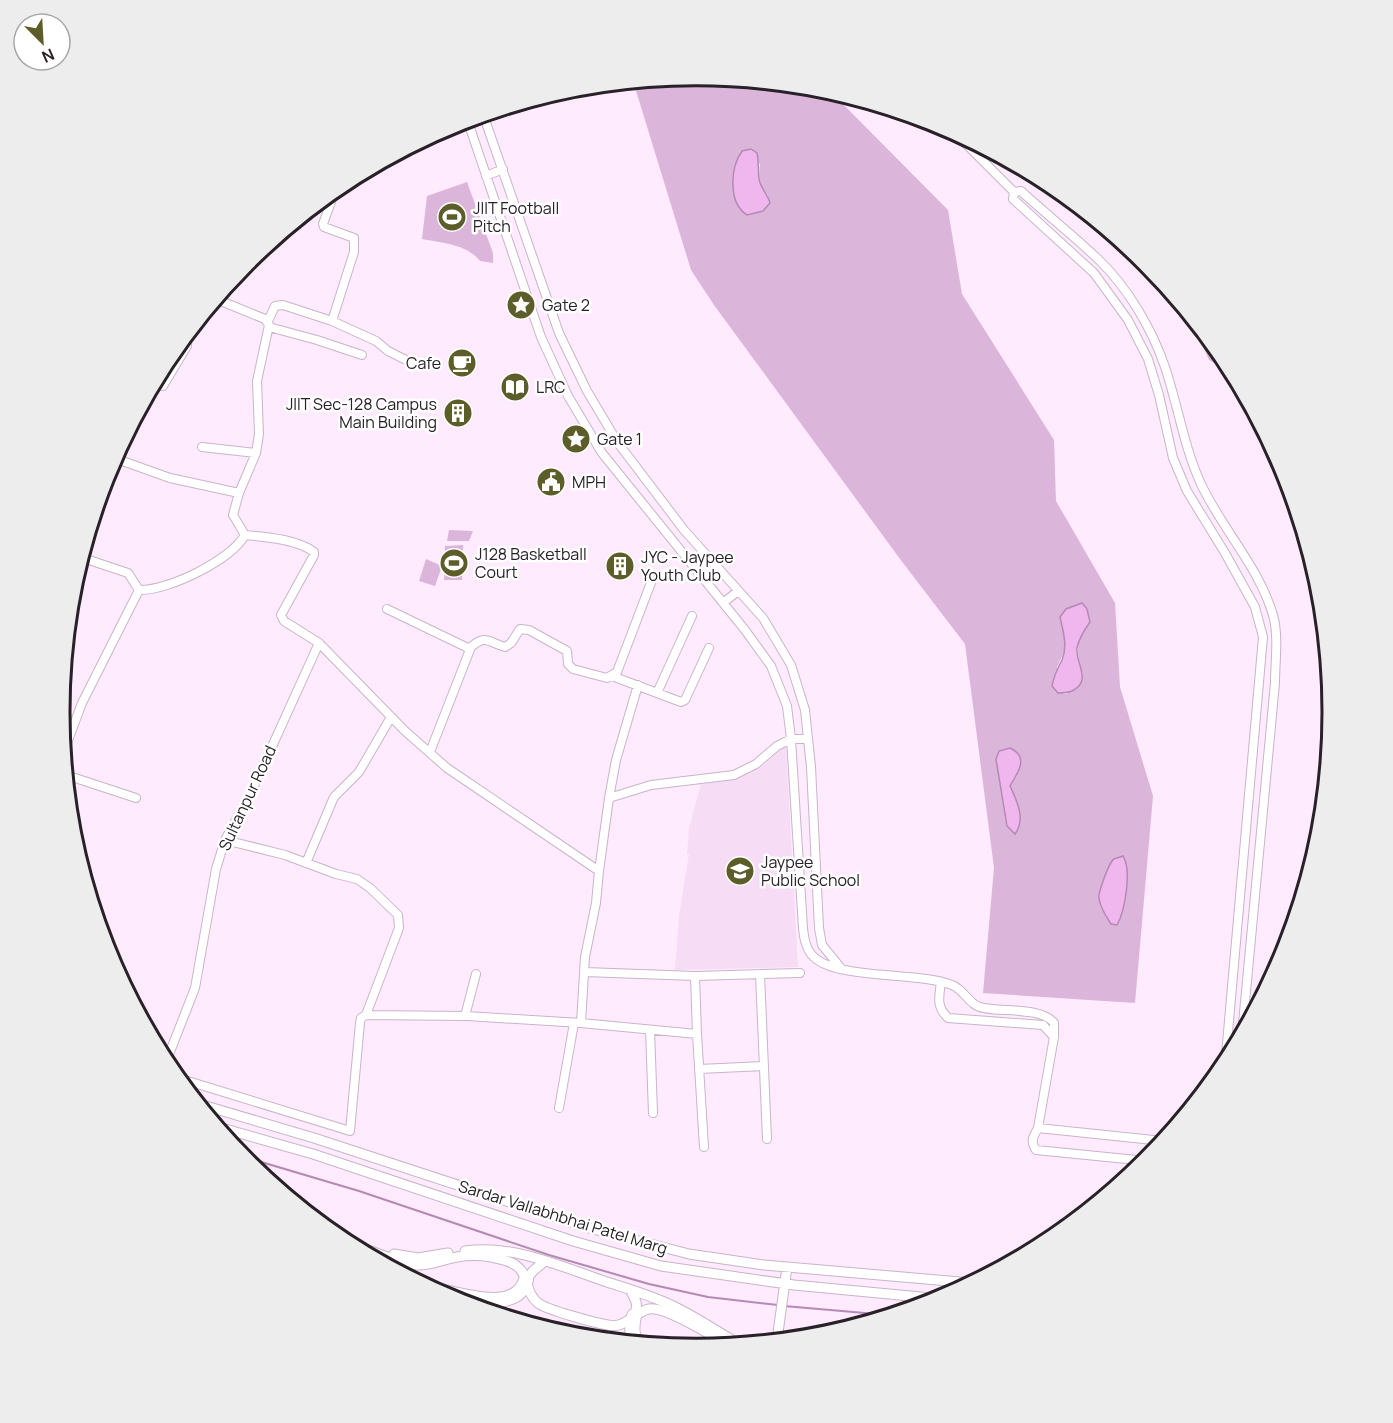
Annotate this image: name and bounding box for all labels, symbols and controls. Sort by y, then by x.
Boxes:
north arrow [12,12,72,72]
text: N [38,43,58,68]
place label: JIIT Football Pitch [473,197,559,237]
sports icon: JIIT Football Pitch [436,201,468,233]
place icon: Gate 2 [505,289,537,321]
place label: Gate 2 [542,294,590,316]
cafe icon: Cafe [446,347,478,379]
place label: Cafe [406,352,441,374]
library icon: LRC [499,371,531,403]
place label: LRC [536,376,566,398]
place label: JIIT Sec-128 Campus Main Building [286,393,437,433]
building icon: JIIT Sec-128 Campus Main Building [442,397,474,429]
place icon: Gate 1 [560,423,592,455]
place label: Gate 1 [597,428,642,450]
public building icon: MPH [535,466,567,498]
place label: MPH [572,471,606,493]
place label: J128 Basketball Court [475,543,587,583]
place label: JYC - Jaypee Youth Club [641,546,734,586]
sports icon: J128 Basketball Court [438,547,470,579]
building icon: JYC - Jaypee Youth Club [604,550,636,582]
street label: Sultanpur Road [213,742,281,854]
place label: Jaypee Public School [761,851,860,891]
school or university icon: Jaypee Public School [724,855,756,887]
street label: Sardar Vallabhbhai Patel Marg [456,1175,670,1259]

